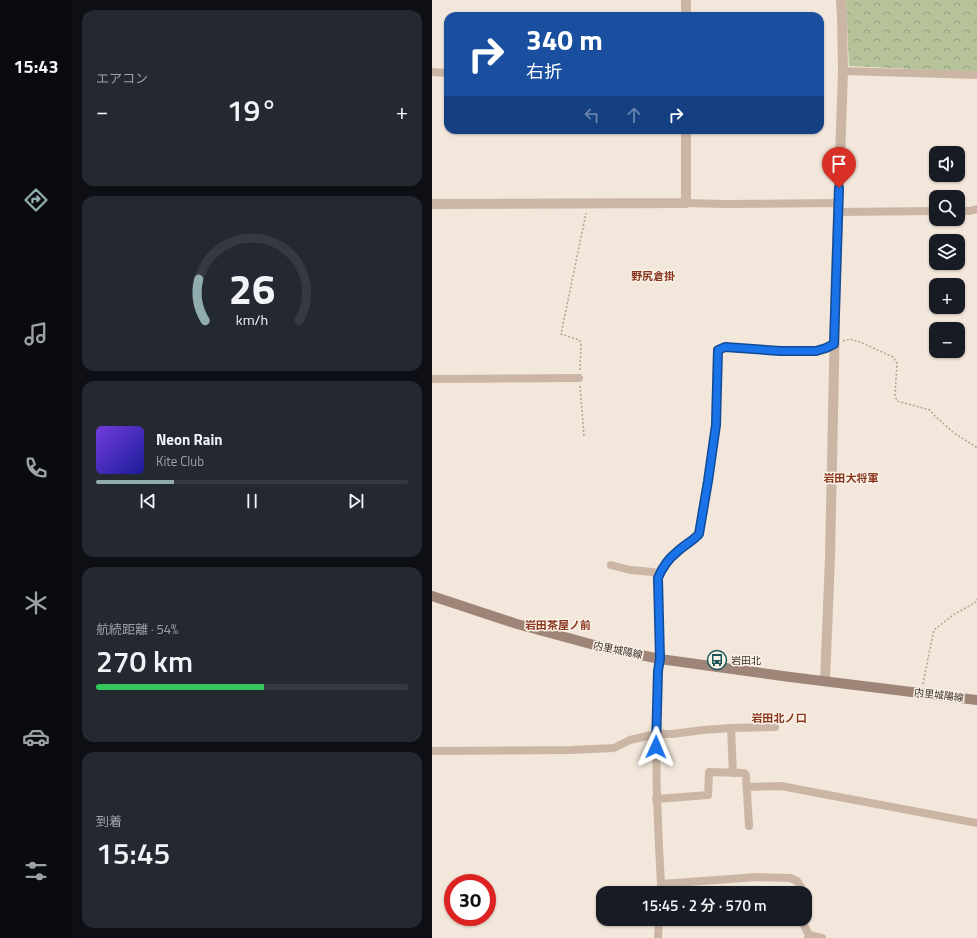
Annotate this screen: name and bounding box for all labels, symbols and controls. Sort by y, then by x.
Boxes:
text: 340 m [526,18,603,61]
icon: right [460,28,512,80]
text: 15:43 [14,53,58,80]
text: 右折 [526,58,562,85]
text: エアコン [96,68,148,88]
text: 19° [227,87,277,133]
text: − [96,94,108,128]
text: + [396,94,408,128]
icon: left [581,104,603,126]
icon: ahead [623,104,645,126]
icon: right [665,104,687,126]
map controls [929,146,965,358]
button: sound [929,146,965,182]
pin [822,147,856,188]
icon: arrive [828,153,850,175]
icon: directions [22,186,50,214]
button: search [929,190,965,226]
button: layers [929,234,965,270]
text: 26 [229,257,275,320]
district label: 野尻倉掛 [631,268,676,284]
button: + [929,278,965,314]
text: km/h [236,309,268,331]
icon: music [22,320,50,348]
button: − [929,322,965,358]
text: Neon Rain [156,428,223,451]
text: Kite Club [156,451,204,471]
icon: phone [22,454,50,482]
district label: 岩田大将軍 [824,470,879,486]
icon: previous [137,490,159,512]
icon: pause [241,490,263,512]
icon: next [345,490,367,512]
icon: climate [22,589,50,617]
district label: 岩田茶屋ノ前 [525,617,591,633]
text: 航続距離 · 54% [96,619,178,639]
street label: 内里城陽線 [592,637,644,663]
text: 270 km [96,638,193,684]
bus stop icon: 岩田北 [706,649,728,671]
place label: 岩田北 [731,653,761,668]
street label: 内里城陽線 [913,685,965,705]
district label: 岩田北ノ口 [752,710,807,726]
icon: car [22,723,50,751]
position arrow [635,726,677,768]
text: 到着 [96,811,122,831]
text: 15:45 [96,830,170,876]
icon: filters [22,857,50,885]
speed limit sign: 30 [444,874,496,926]
text: 15:45 · 2 分 · 570 m [641,894,767,917]

